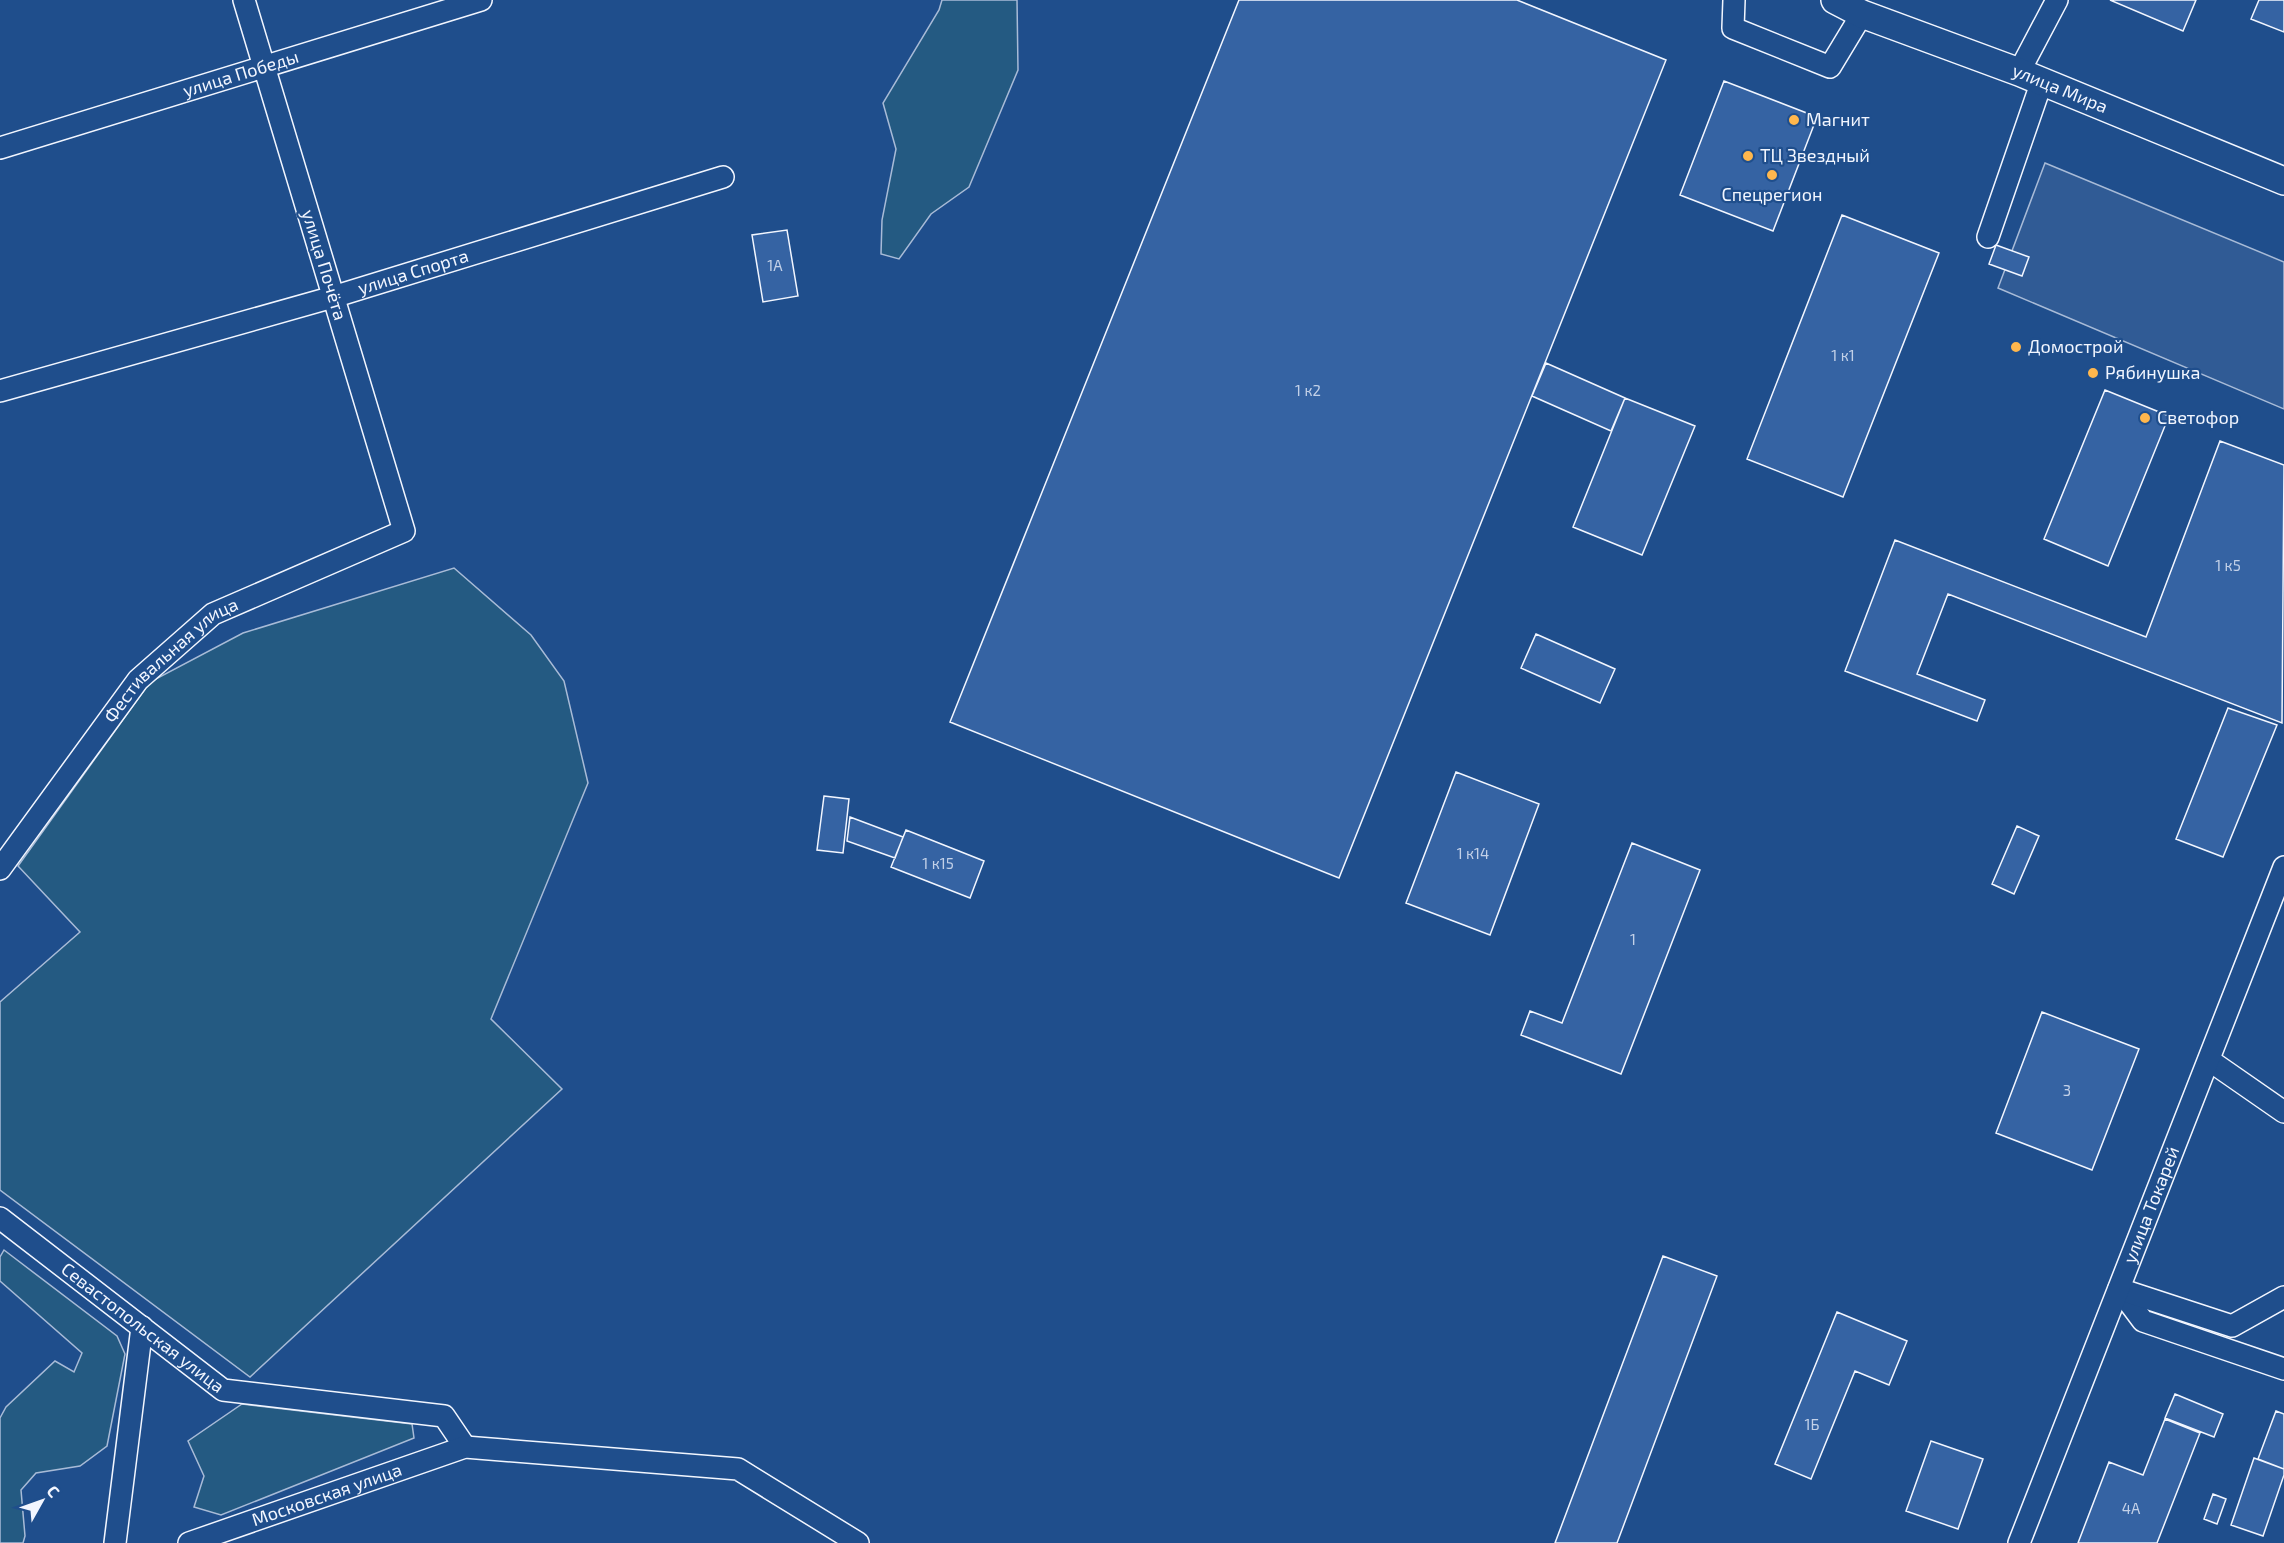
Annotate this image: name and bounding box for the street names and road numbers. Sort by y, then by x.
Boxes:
street label: улица Победы [180,45,301,101]
street label: улица Мира [2010,59,2111,117]
street label: улица Почёта [298,207,352,323]
street label: улица Спорта [355,244,471,299]
street label: Фестивальная улица [99,592,241,727]
street label: улица Токарей [2118,1143,2183,1266]
street label: Севастопольская улица [57,1257,229,1397]
street label: Московская улица [249,1458,404,1530]

